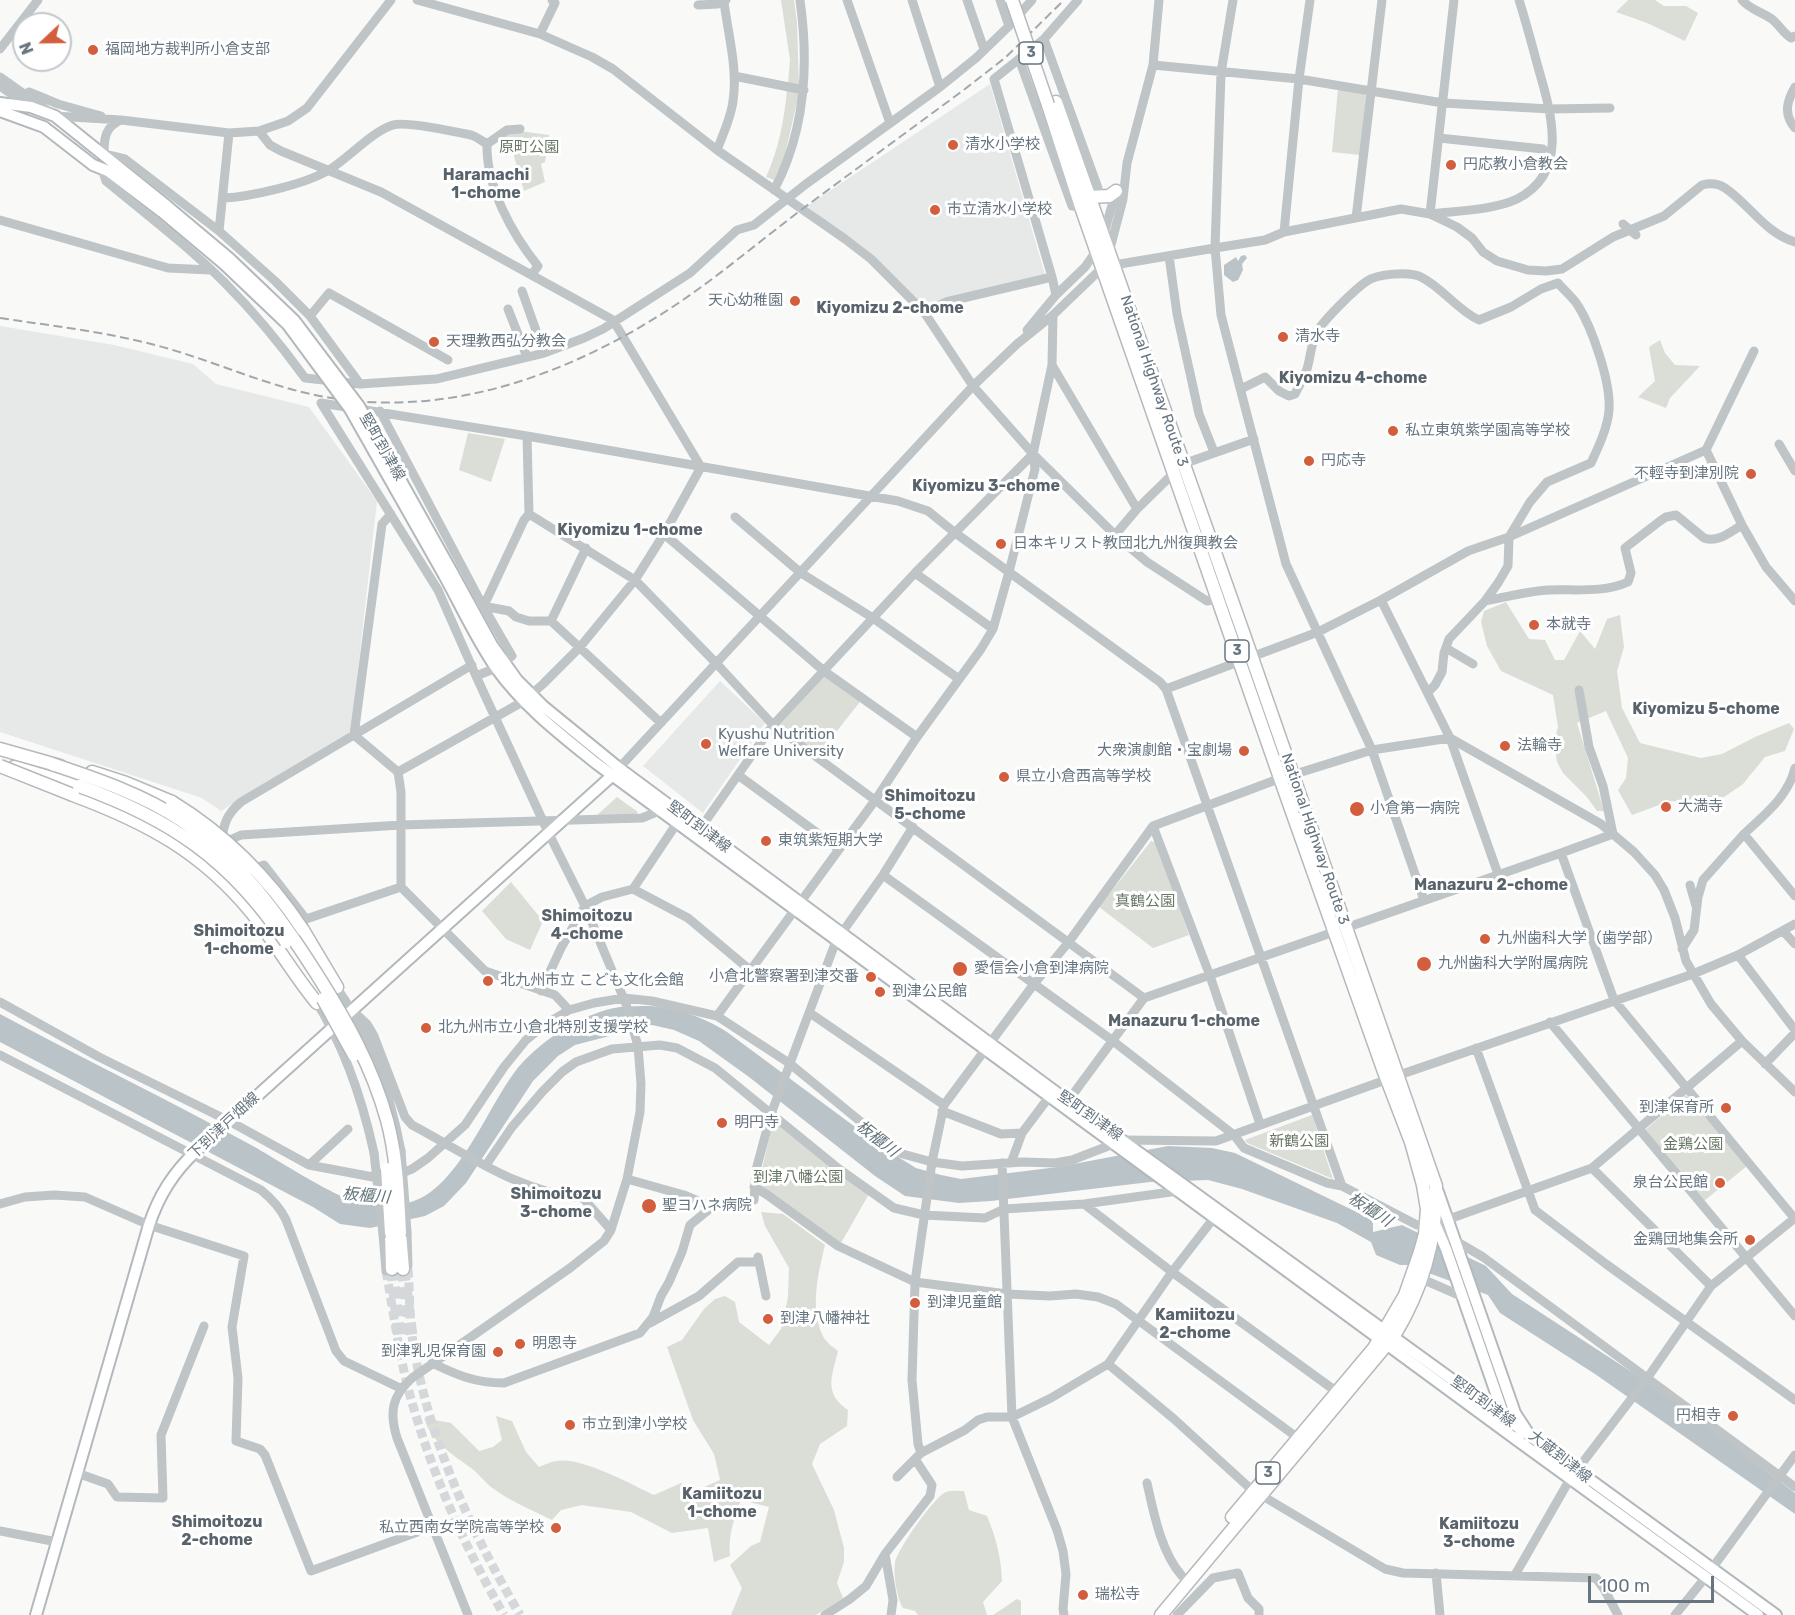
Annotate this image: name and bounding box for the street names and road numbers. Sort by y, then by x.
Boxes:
road number: 3 [1019,42,1043,64]
street label: National Highway Route 3 [1116,293,1192,469]
street label: 堅町到津線 [355,410,409,484]
road number: 3 [1225,640,1249,662]
street label: National Highway Route 3 [1277,751,1353,927]
street label: 堅町到津線 [664,797,734,857]
street label: 堅町到津線 [1054,1087,1126,1145]
street label: 下到津戸畑線 [185,1089,263,1163]
street label: 堅町到津線 [1447,1373,1519,1431]
street label: 大蔵到津線 [1525,1427,1595,1487]
road number: 3 [1256,1462,1280,1484]

